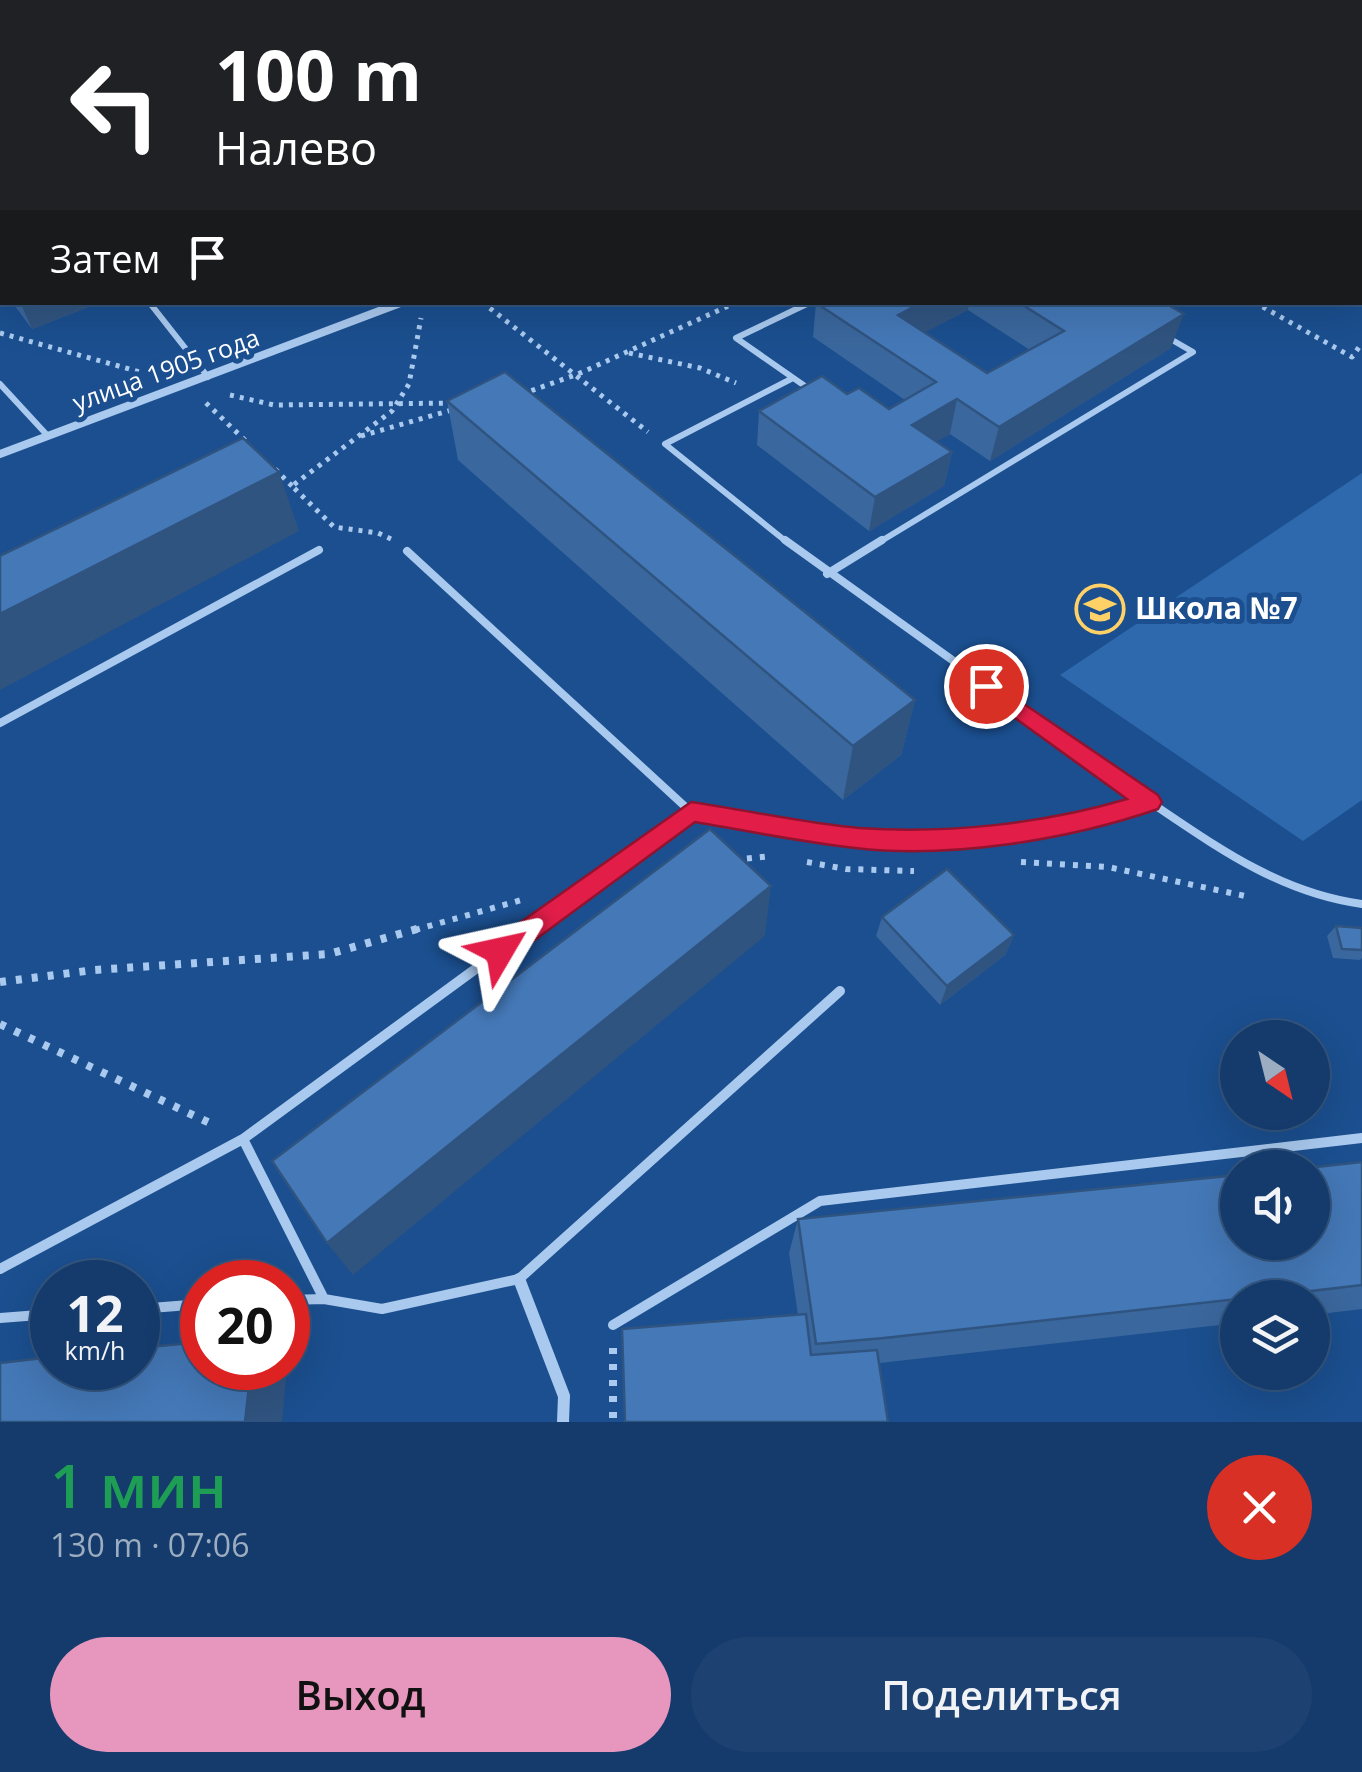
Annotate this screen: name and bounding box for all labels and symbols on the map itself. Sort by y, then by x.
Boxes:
street label: улица 1905 года [68,319,264,419]
school or university icon: Школа №7 [1074,583,1126,635]
place label: Школа №7 [1135,587,1298,628]
pin [944,644,1029,729]
position arrow [448,899,552,1003]
north arrow [1220,1020,1330,1130]
speed limit sign: 20 [180,1260,310,1390]

